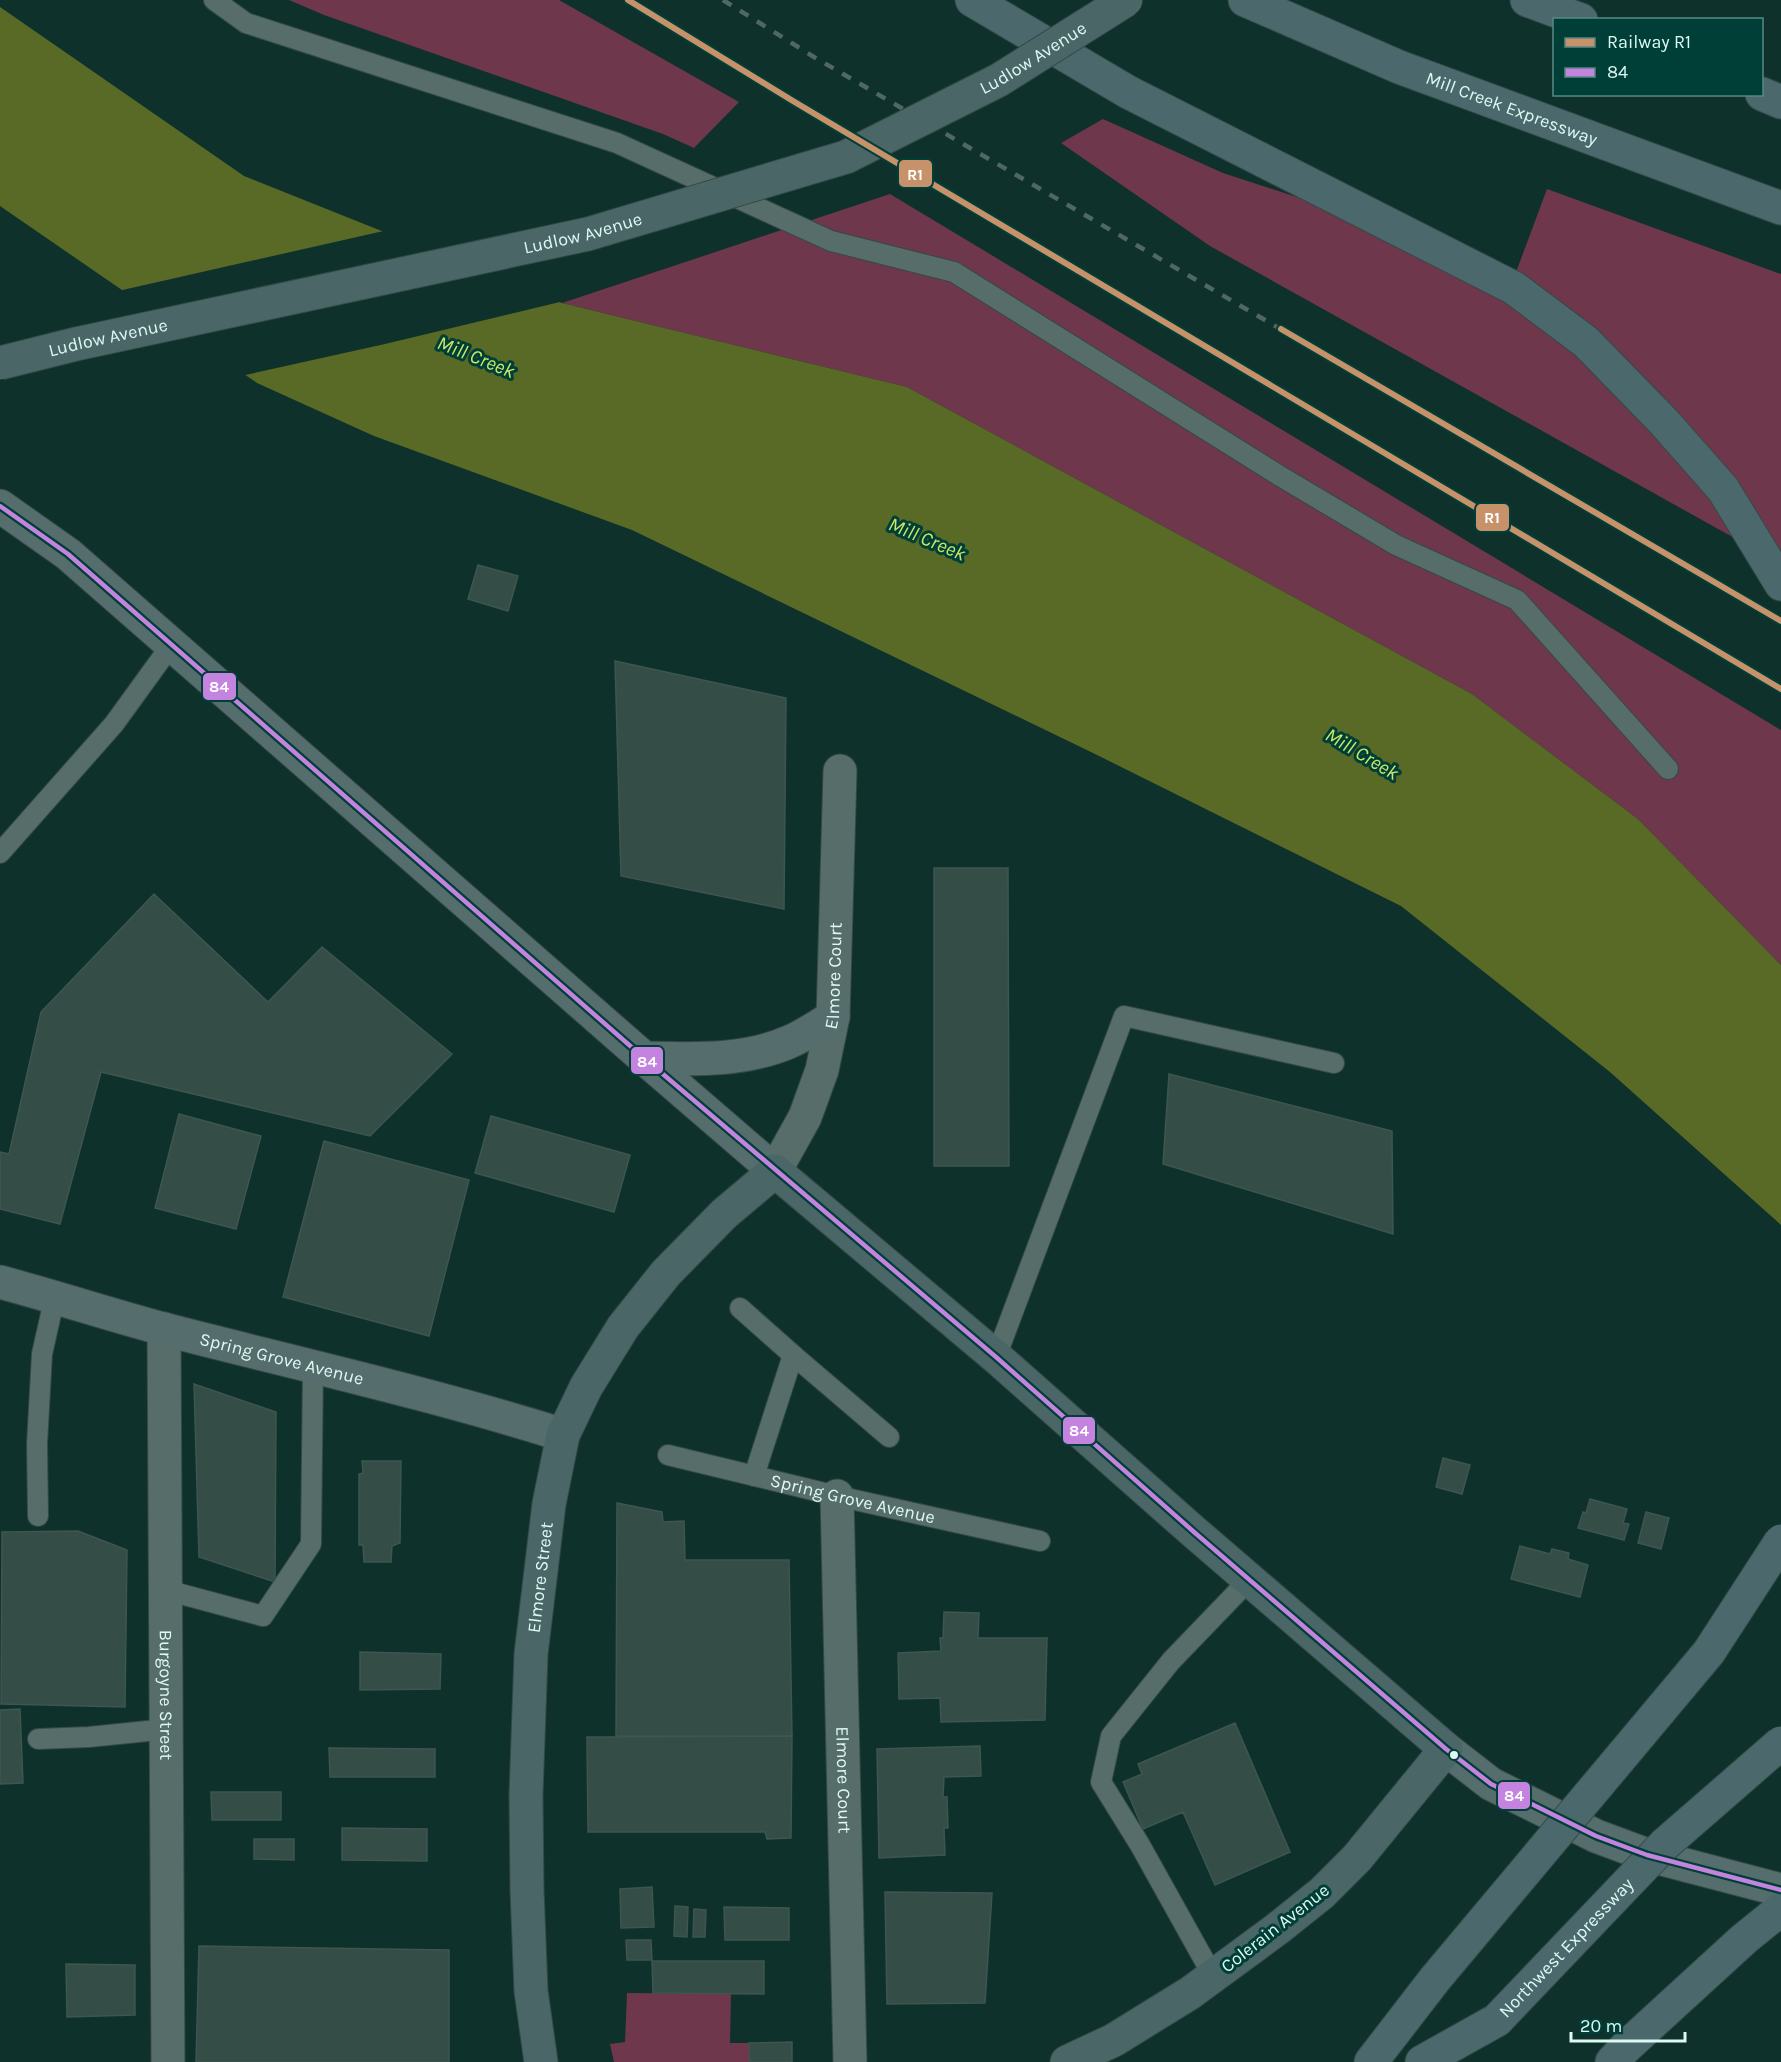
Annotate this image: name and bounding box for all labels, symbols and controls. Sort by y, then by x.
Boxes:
street label: Ludlow Avenue [976,17,1090,99]
legend [1553,18,1763,96]
text: Railway R1 [1607,31,1691,53]
text: 84 [1607,61,1628,83]
street label: Mill Creek Expressway [1423,67,1601,151]
line badge: R1 [898,159,933,188]
text: R1 [907,165,923,184]
street label: Ludlow Avenue [521,208,645,259]
street label: Ludlow Avenue [46,314,170,361]
water label: Mill Creek [434,331,519,383]
line badge: R1 [1475,503,1510,532]
text: R1 [1484,508,1500,527]
water label: Mill Creek [885,512,970,566]
line badge: 84 [202,672,237,701]
text: 84 [209,677,229,696]
water label: Mill Creek [1321,723,1404,785]
street label: Elmore Court [820,922,847,1031]
line badge: 84 [630,1046,664,1075]
text: 84 [637,1052,657,1071]
street label: Spring Grove Avenue [197,1328,366,1390]
line badge: 84 [1062,1416,1096,1445]
text: 84 [1069,1421,1089,1440]
street label: Spring Grove Avenue [768,1469,937,1528]
street label: Elmore Street [523,1521,558,1634]
street label: Burgoyne Street [155,1630,177,1761]
street label: Elmore Court [831,1726,856,1834]
unlabelled marker [1448,1749,1460,1761]
line badge: 84 [1497,1781,1531,1810]
text: 84 [1504,1786,1524,1805]
street label: Northwest Expressway [1494,1873,1638,2022]
street label: Colerain Avenue [1216,1879,1334,1977]
scale bar [1571,2005,1685,2043]
text: 20 m [1580,2015,1622,2037]

